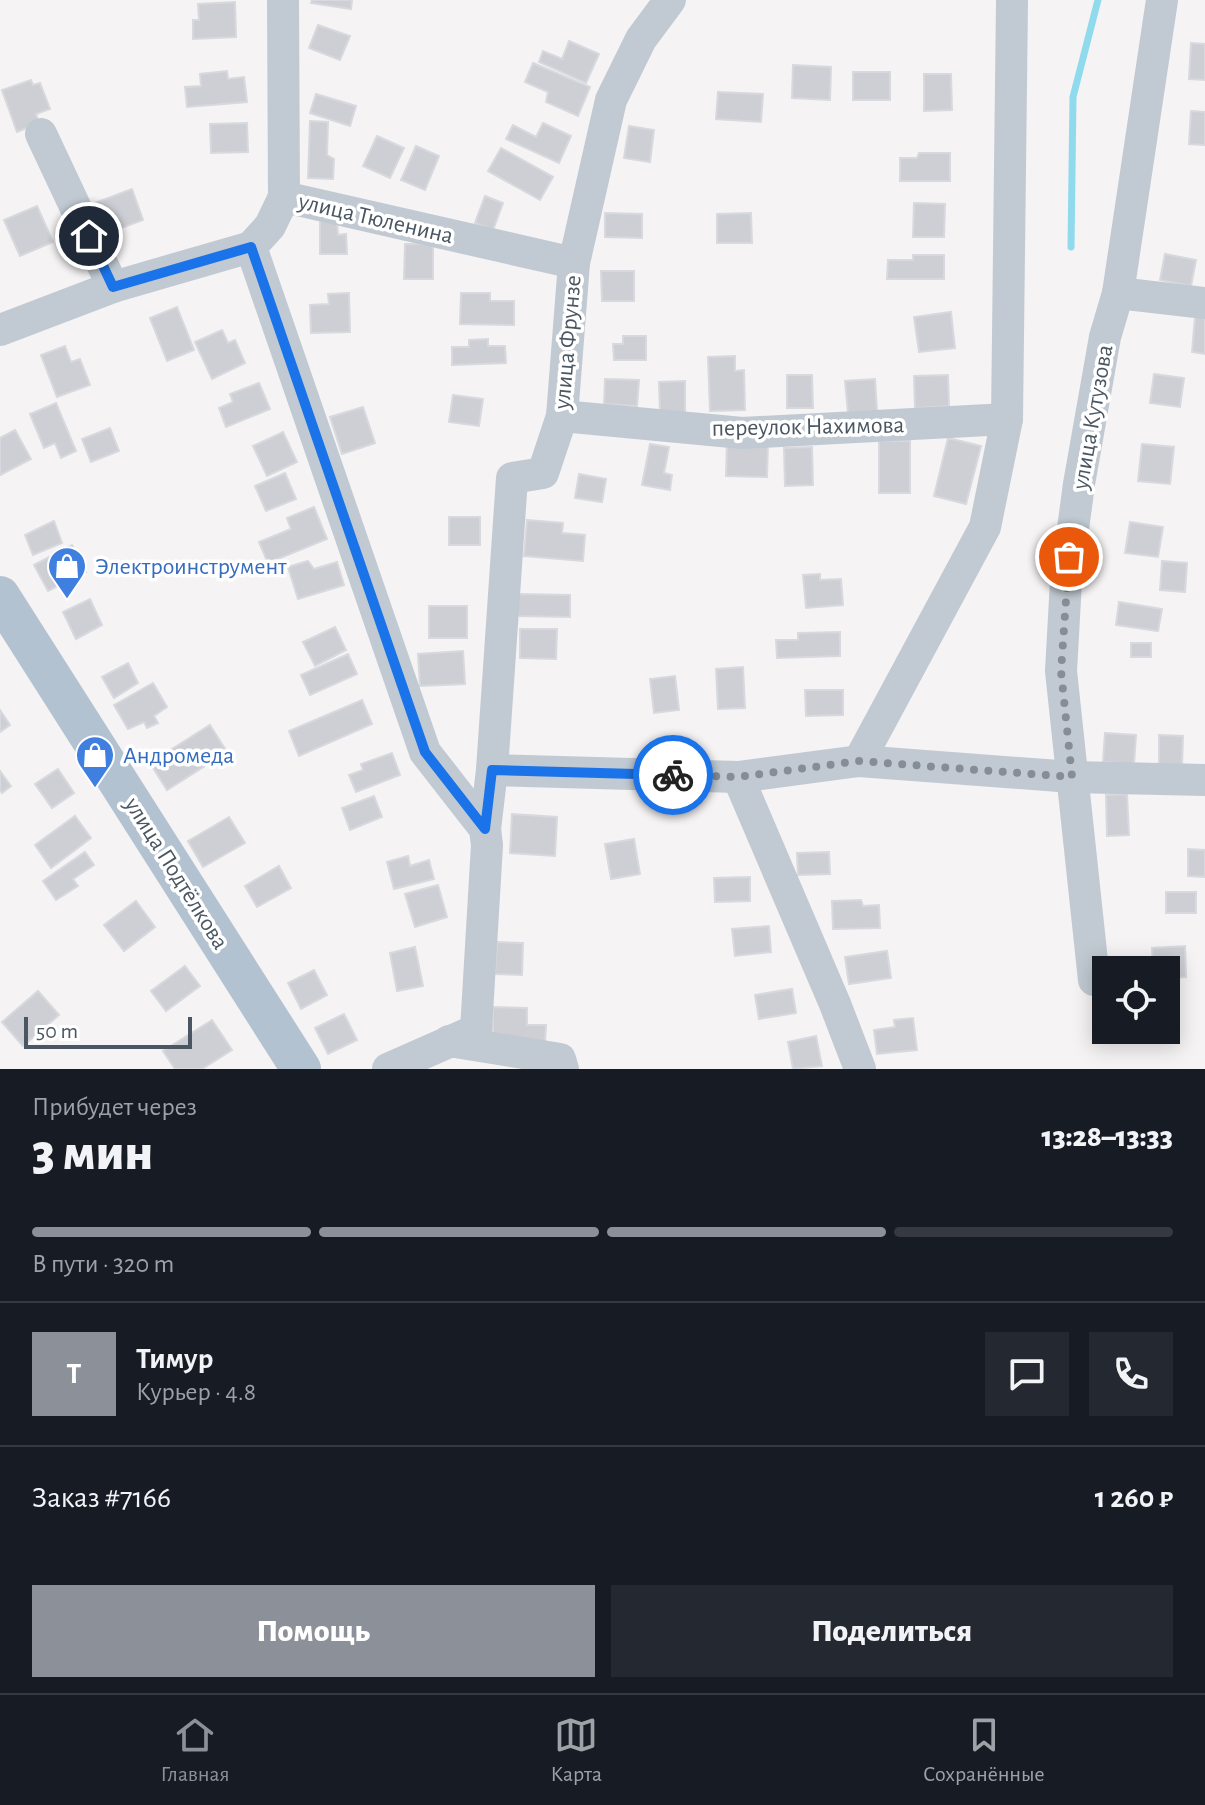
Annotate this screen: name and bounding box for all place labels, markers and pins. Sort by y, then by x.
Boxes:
pin [55,202,123,270]
pin [1035,523,1103,591]
shop icon: Электроинструмент [46,545,88,600]
place label: Электроинструмент [95,555,287,579]
shop icon: Андромеда [74,734,116,789]
place label: Андромеда [123,744,234,768]

